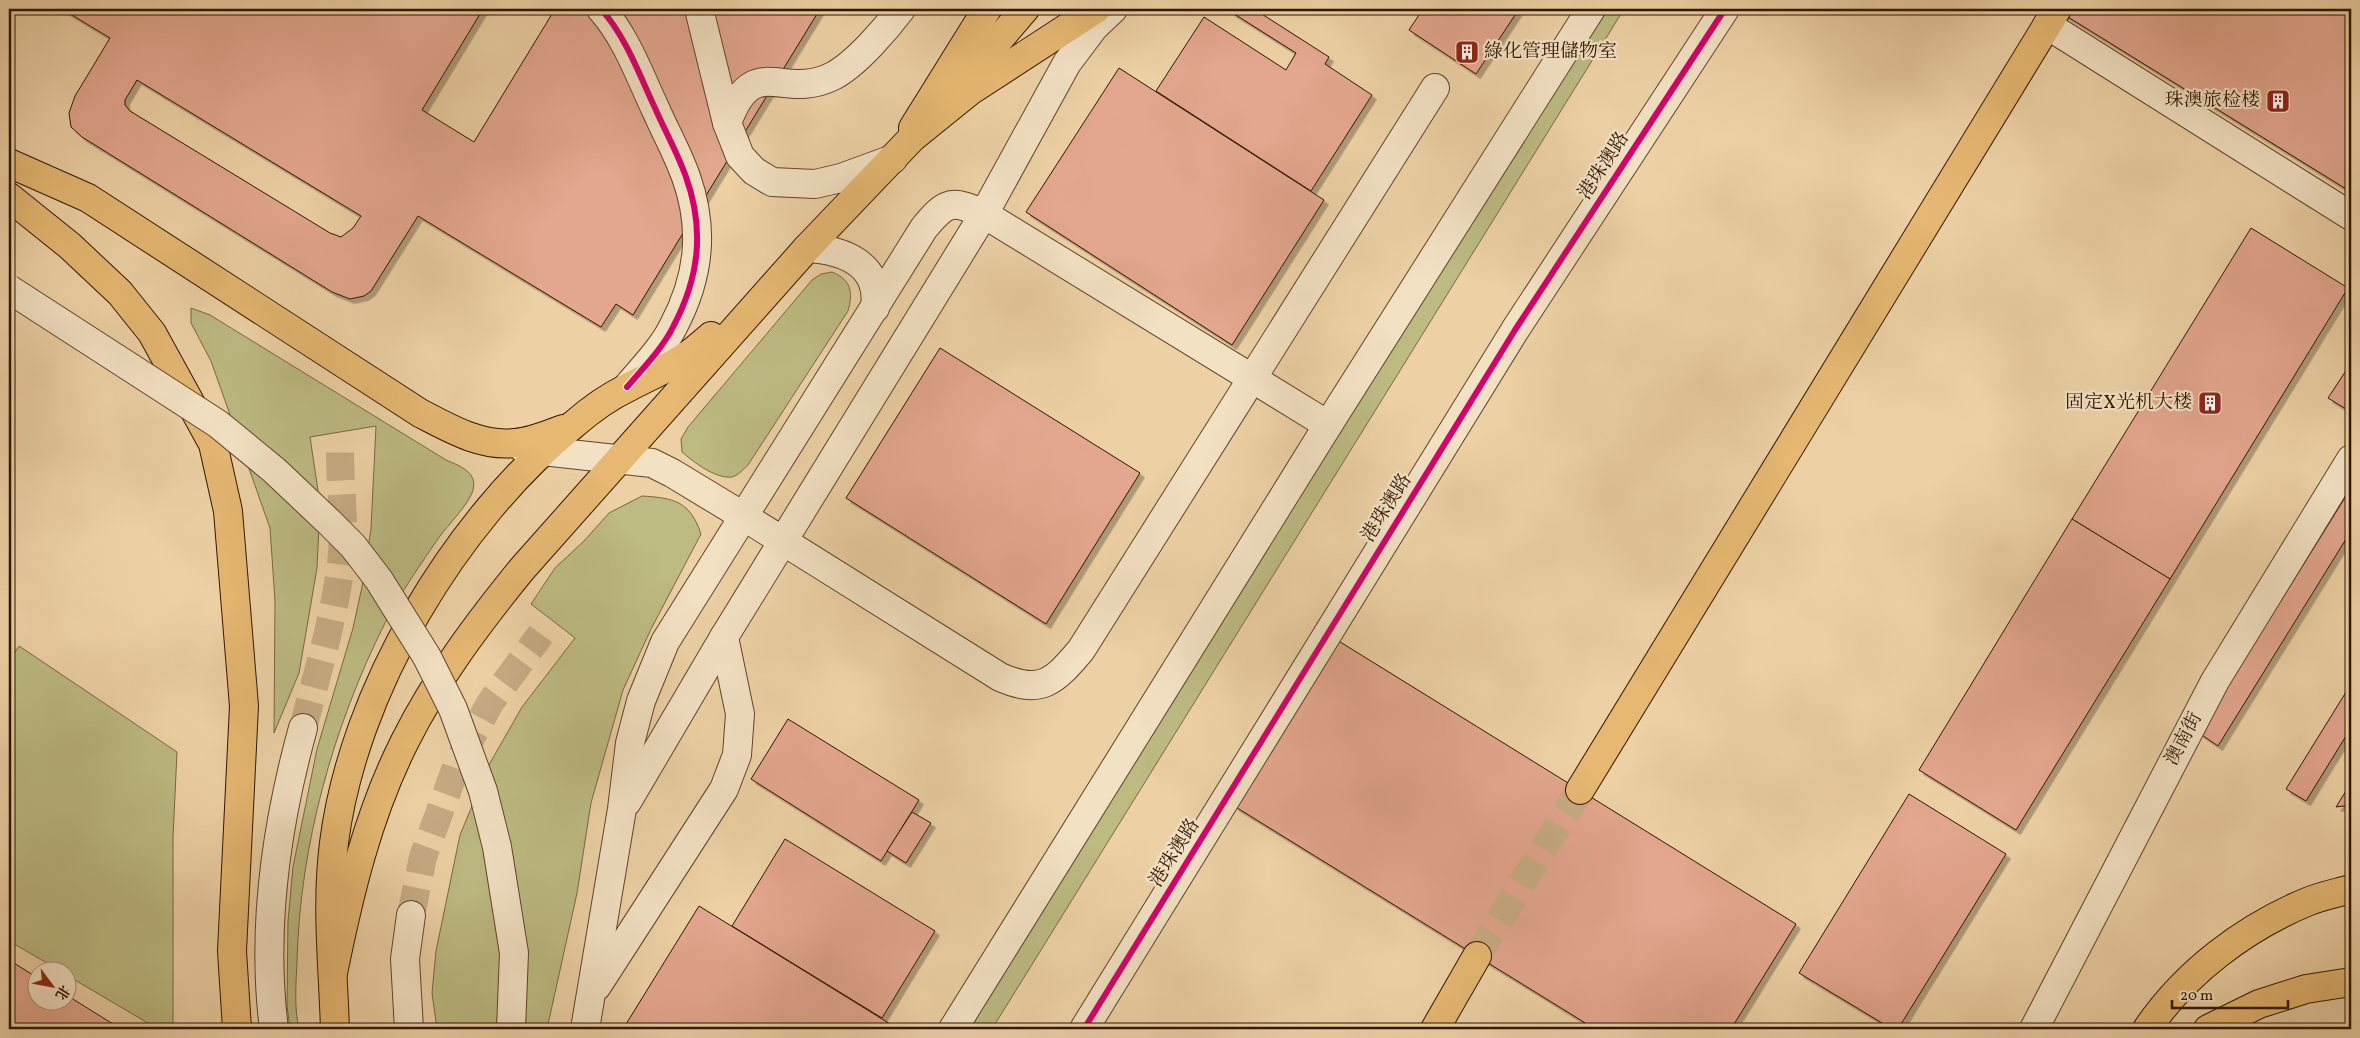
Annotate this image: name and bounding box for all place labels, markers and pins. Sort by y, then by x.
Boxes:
building icon: 綠化管理儲物室 [1454,39,1480,65]
place label: 綠化管理儲物室 [1484,39,1617,65]
place label: 珠澳旅检楼 [2165,88,2260,114]
building icon: 珠澳旅检楼 [2265,88,2291,114]
place label: 固定X光机大楼 [2065,390,2192,416]
building icon: 固定X光机大楼 [2197,390,2223,416]

